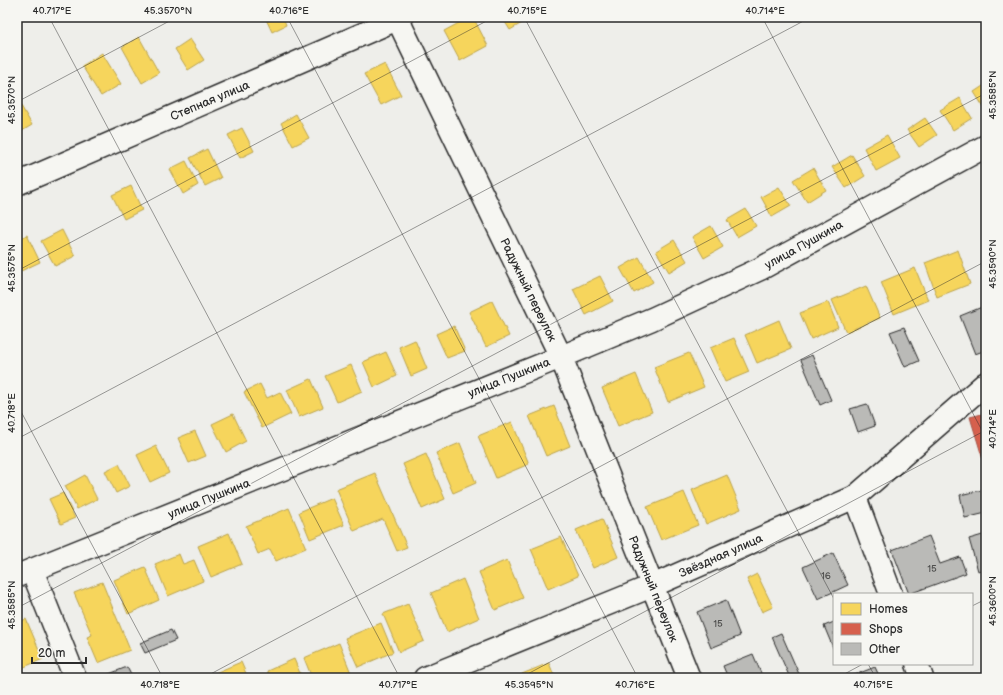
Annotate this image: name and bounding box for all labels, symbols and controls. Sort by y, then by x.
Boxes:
text: 40.717°E [33,5,72,17]
text: 45.3570°N [144,5,192,17]
text: 40.716°E [269,5,309,17]
text: 40.715°E [507,5,547,17]
text: 40.714°E [745,5,785,17]
text: 45.3585°N [987,70,999,120]
text: 45.3570°N [6,76,18,124]
street label: Степная улица [168,78,252,124]
street label: улица Пушкина [762,217,846,273]
street label: Радужный переулок [496,236,560,345]
text: 45.3590°N [987,239,999,289]
text: 45.3575°N [6,244,18,292]
street label: улица Пушкина [466,355,552,401]
text: 40.718°E [6,393,18,433]
text: 40.714°E [987,409,999,449]
street label: улица Пушкина [166,476,252,522]
street label: Звёздная улица [677,531,765,581]
street label: Радужный переулок [625,534,681,645]
house number: 15 [927,563,937,575]
house number: 16 [821,570,831,582]
text: 45.3600°N [987,576,999,626]
text: 45.3585°N [6,580,18,630]
legend [833,593,973,665]
text: Homes [869,602,908,617]
house number: 15 [713,618,723,630]
text: Shops [869,622,903,637]
scale bar [32,639,86,665]
text: Other [869,642,901,657]
text: 20 m [38,646,65,661]
text: 40.718°E [140,679,180,691]
text: 40.717°E [379,679,418,691]
text: 45.3595°N [504,679,554,691]
text: 40.716°E [615,679,655,691]
text: 40.715°E [853,679,893,691]

